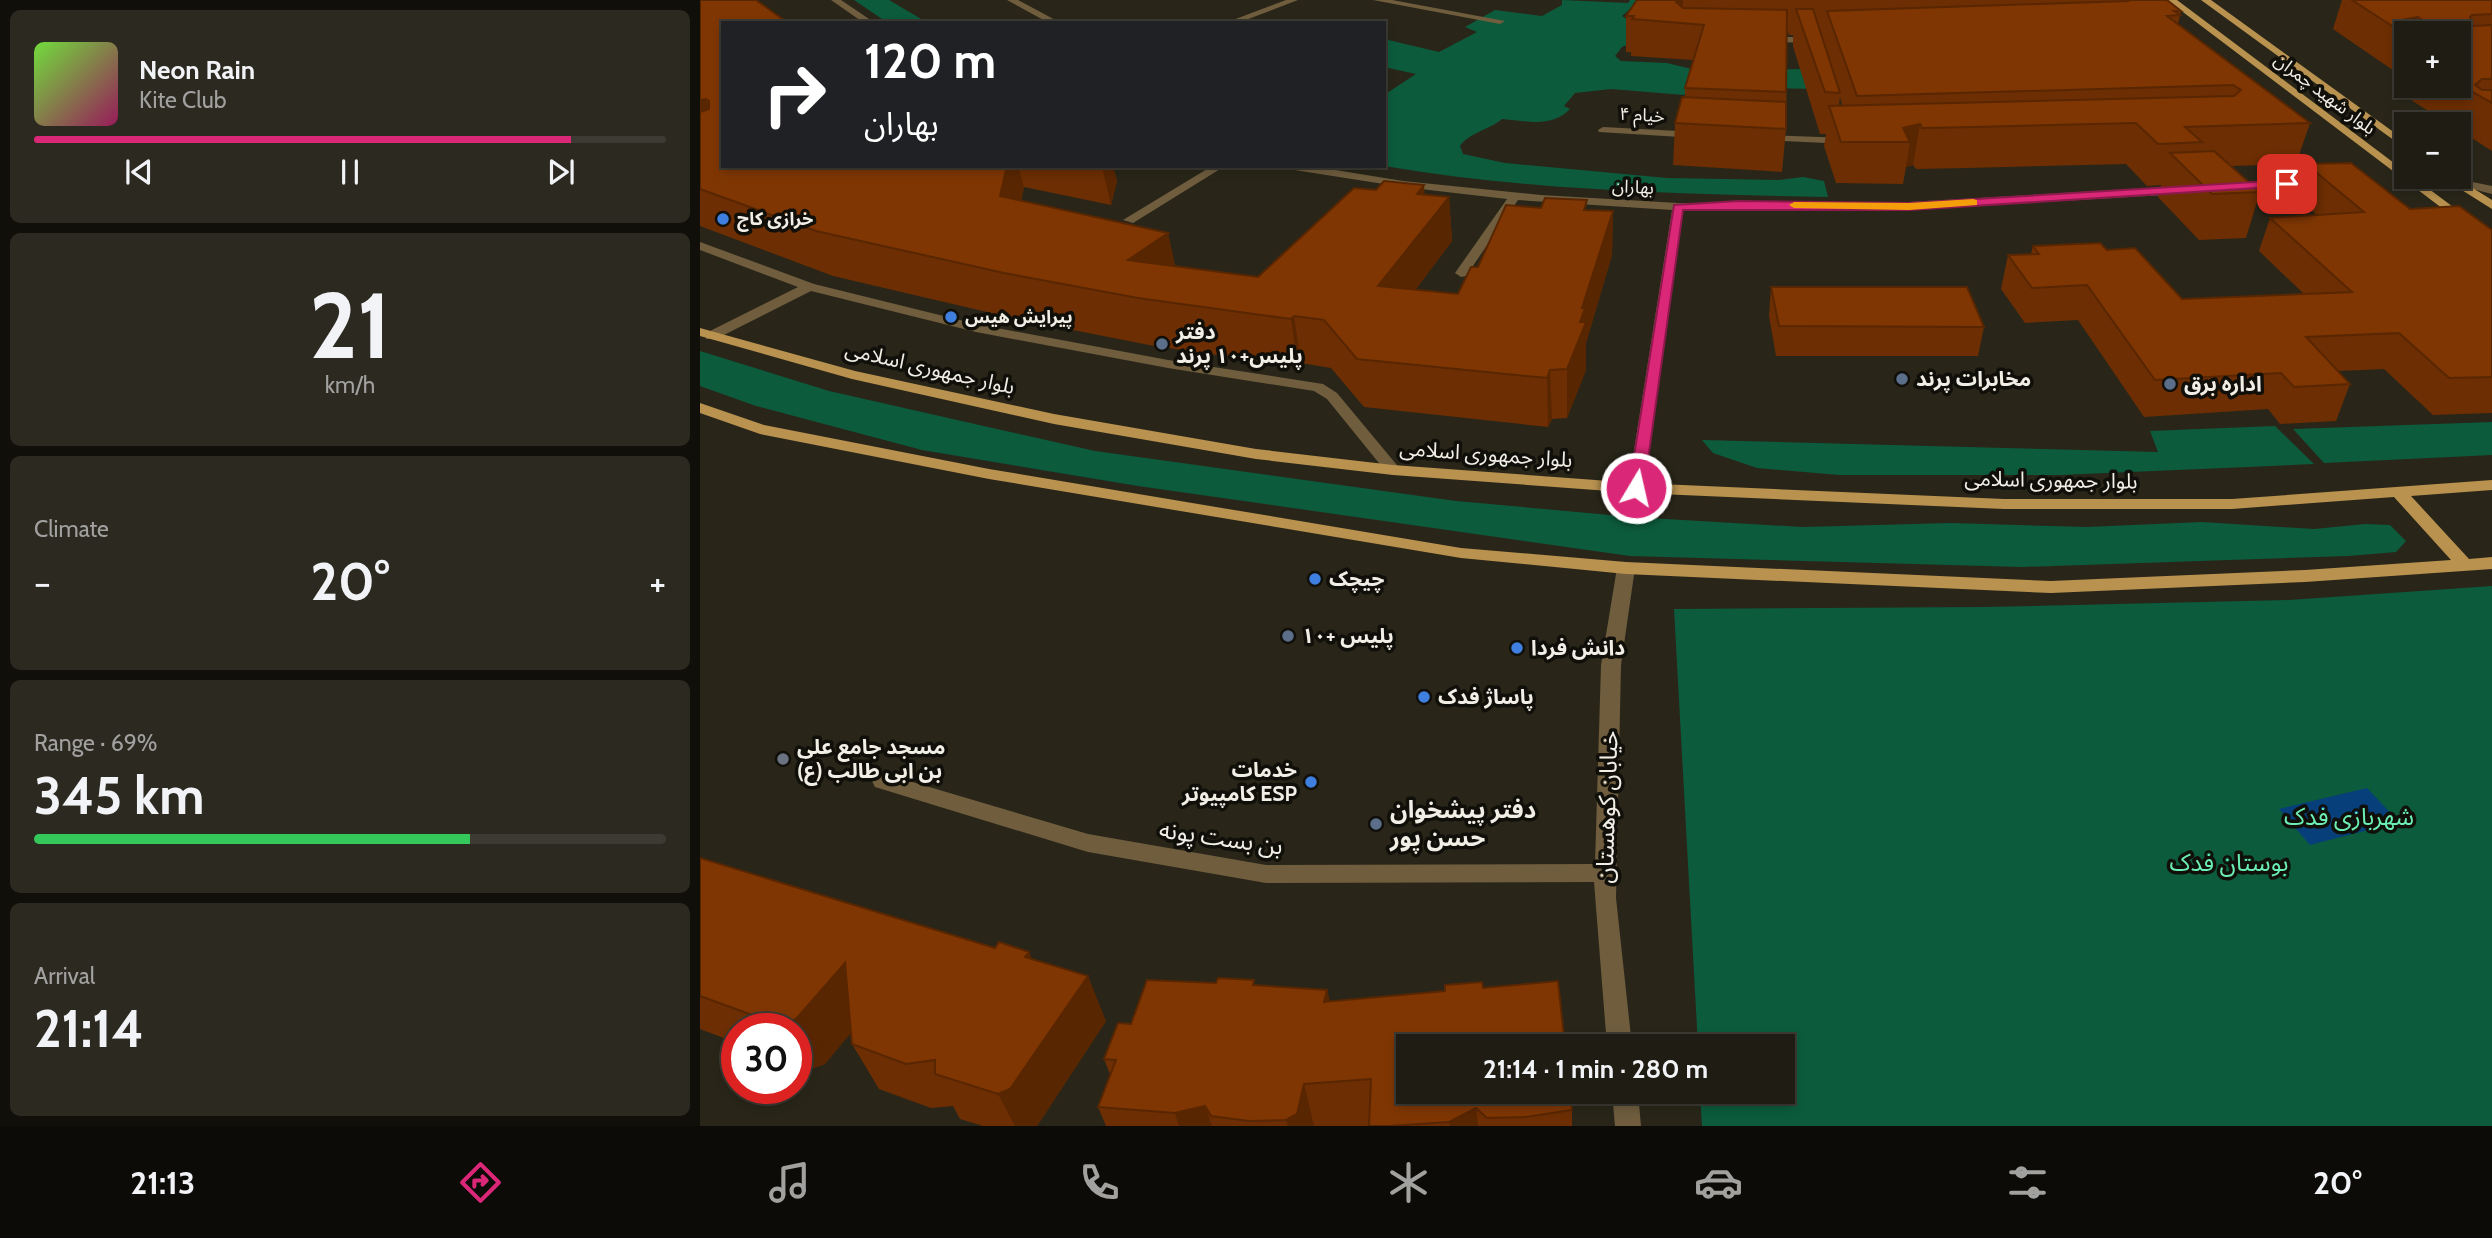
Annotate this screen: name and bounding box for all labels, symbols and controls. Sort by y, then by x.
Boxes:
map controls [2394,21,2471,189]
button: + [2394,21,2471,98]
text: 120 m [864,31,996,90]
icon: right [749,49,840,140]
street label: بلوار شهید چمران [2270,49,2380,139]
text: Neon Rain [139,54,255,86]
text: Kite Club [139,86,226,114]
street label: خیام ۴ [1618,103,1665,130]
text: بهاران [864,104,939,143]
button: − [2394,112,2471,189]
icon: previous [120,153,158,191]
icon: pause [331,153,369,191]
icon: next [542,153,580,191]
pin [2257,154,2317,214]
icon: arrive [2268,165,2306,203]
street label: بهاران [1611,175,1655,199]
place label: خرازی کاج [737,208,813,232]
marker: خرازی کاج [715,211,731,227]
text: 21 [309,270,391,381]
place label: پیرایش هیس [965,306,1073,329]
marker: پیرایش هیس [943,309,959,325]
place label: دفتر پلیس+۱۰ پرند [1175,319,1303,370]
street label: بلوار جمهوری اسلامی [843,336,1017,399]
marker: دفتر پلیس+۱۰ پرند [1154,336,1170,352]
place label: مخابرات پرند [1916,366,2031,393]
text: km/h [325,371,375,399]
marker: مخابرات پرند [1894,371,1910,387]
place label: اداره برق [2184,371,2262,396]
marker: اداره برق [2162,376,2178,392]
street label: بلوار جمهوری اسلامی [1399,435,1573,472]
position arrow [1599,451,1673,525]
street label: بلوار جمهوری اسلامی [1964,465,2138,494]
text: Climate [34,515,109,543]
text: 20° [310,550,390,613]
text: − [34,559,51,606]
text: + [649,559,666,606]
place label: چیچک [1329,566,1385,593]
marker: چیچک [1307,571,1323,587]
place label: پلیس +۱۰ [1302,623,1394,650]
marker: پلیس +۱۰ [1280,628,1296,644]
place label: دانش فردا [1531,635,1625,660]
marker: دانش فردا [1509,640,1525,656]
place label: پاساژ فدک [1438,684,1534,711]
marker: پاساژ فدک [1416,689,1432,705]
text: Range · 69% [34,729,158,757]
street label: خیابان کوهستان [1589,730,1624,884]
place label: مسجد جامع علی بن ابی طالب (ع) [797,734,946,786]
marker: مسجد جامع علی بن ابی طالب (ع) [775,751,791,767]
place label: خدمات کامپیوتر ESP [1181,757,1297,808]
text: 345 km [34,764,204,827]
marker: خدمات کامپیوتر ESP [1303,774,1319,790]
place label: دفتر پیشخوان حسن پور [1389,795,1536,854]
park label: شهربازی فدک [2284,802,2414,831]
street label: بن بست پونه [1157,814,1285,862]
marker: دفتر پیشخوان حسن پور [1368,816,1384,832]
park label: بوستان فدک [2170,848,2288,877]
text: Arrival [34,962,95,990]
text: 21:14 [34,997,144,1060]
speed limit sign: 30 [721,1013,812,1104]
text: 21:14 · 1 min · 280 m [1483,1053,1708,1085]
icon: directions [456,1158,505,1207]
icon: music [765,1158,814,1207]
icon: phone [1075,1158,1124,1207]
icon: climate [1384,1158,1433,1207]
icon: car [1694,1158,1743,1207]
icon: filters [2003,1158,2052,1207]
text: 21:13 [130,1163,195,1202]
text: 20° [2313,1163,2362,1202]

